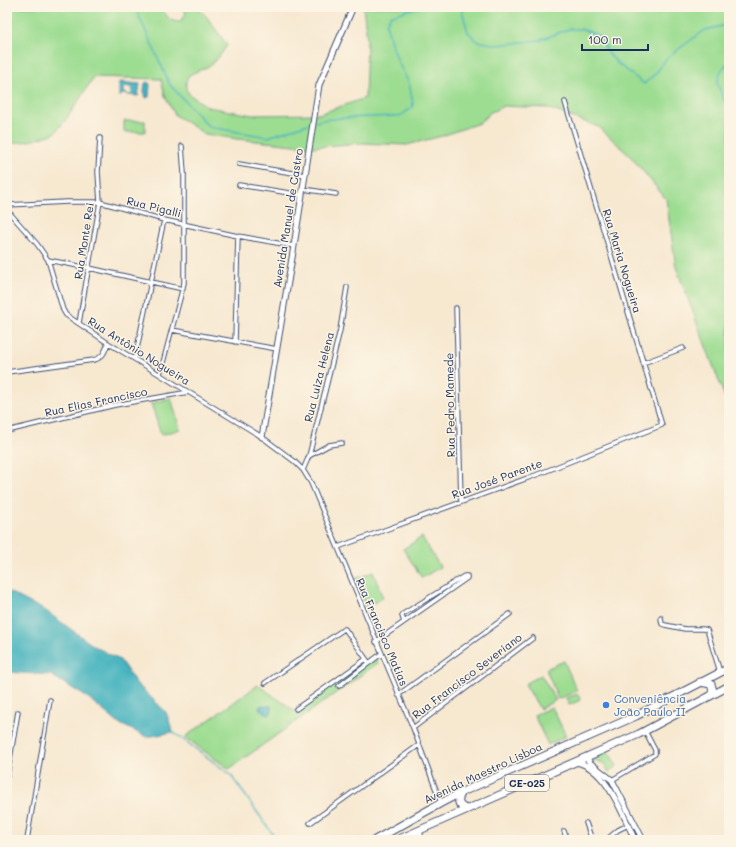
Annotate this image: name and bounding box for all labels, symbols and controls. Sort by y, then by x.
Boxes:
scale bar [582,26,648,52]
text: 100 m [588,31,622,47]
street label: Avenida Manuel de Castro [269,147,306,289]
street label: Rua Pigalli [125,193,183,221]
street label: Rua Monte Rei [70,202,97,280]
street label: Rua Maria Nogueira [600,207,645,315]
street label: Rua Antônio Nogueira [85,313,193,388]
street label: Rua Luiza Helena [300,330,337,423]
street label: Rua Pedro Mamede [441,352,458,457]
street label: Rua Elias Francisco [43,383,149,420]
street label: Rua José Parente [449,455,544,502]
street label: Rua Francisco Matias [353,576,412,688]
street label: Rua Francisco Severiano [409,629,525,722]
place label: Conveniência João Paulo II [614,691,686,719]
marker: Conveniência João Paulo II [601,700,611,710]
street label: Avenida Maestro Lisboa [421,738,545,807]
road number: CE-025 [505,775,549,791]

